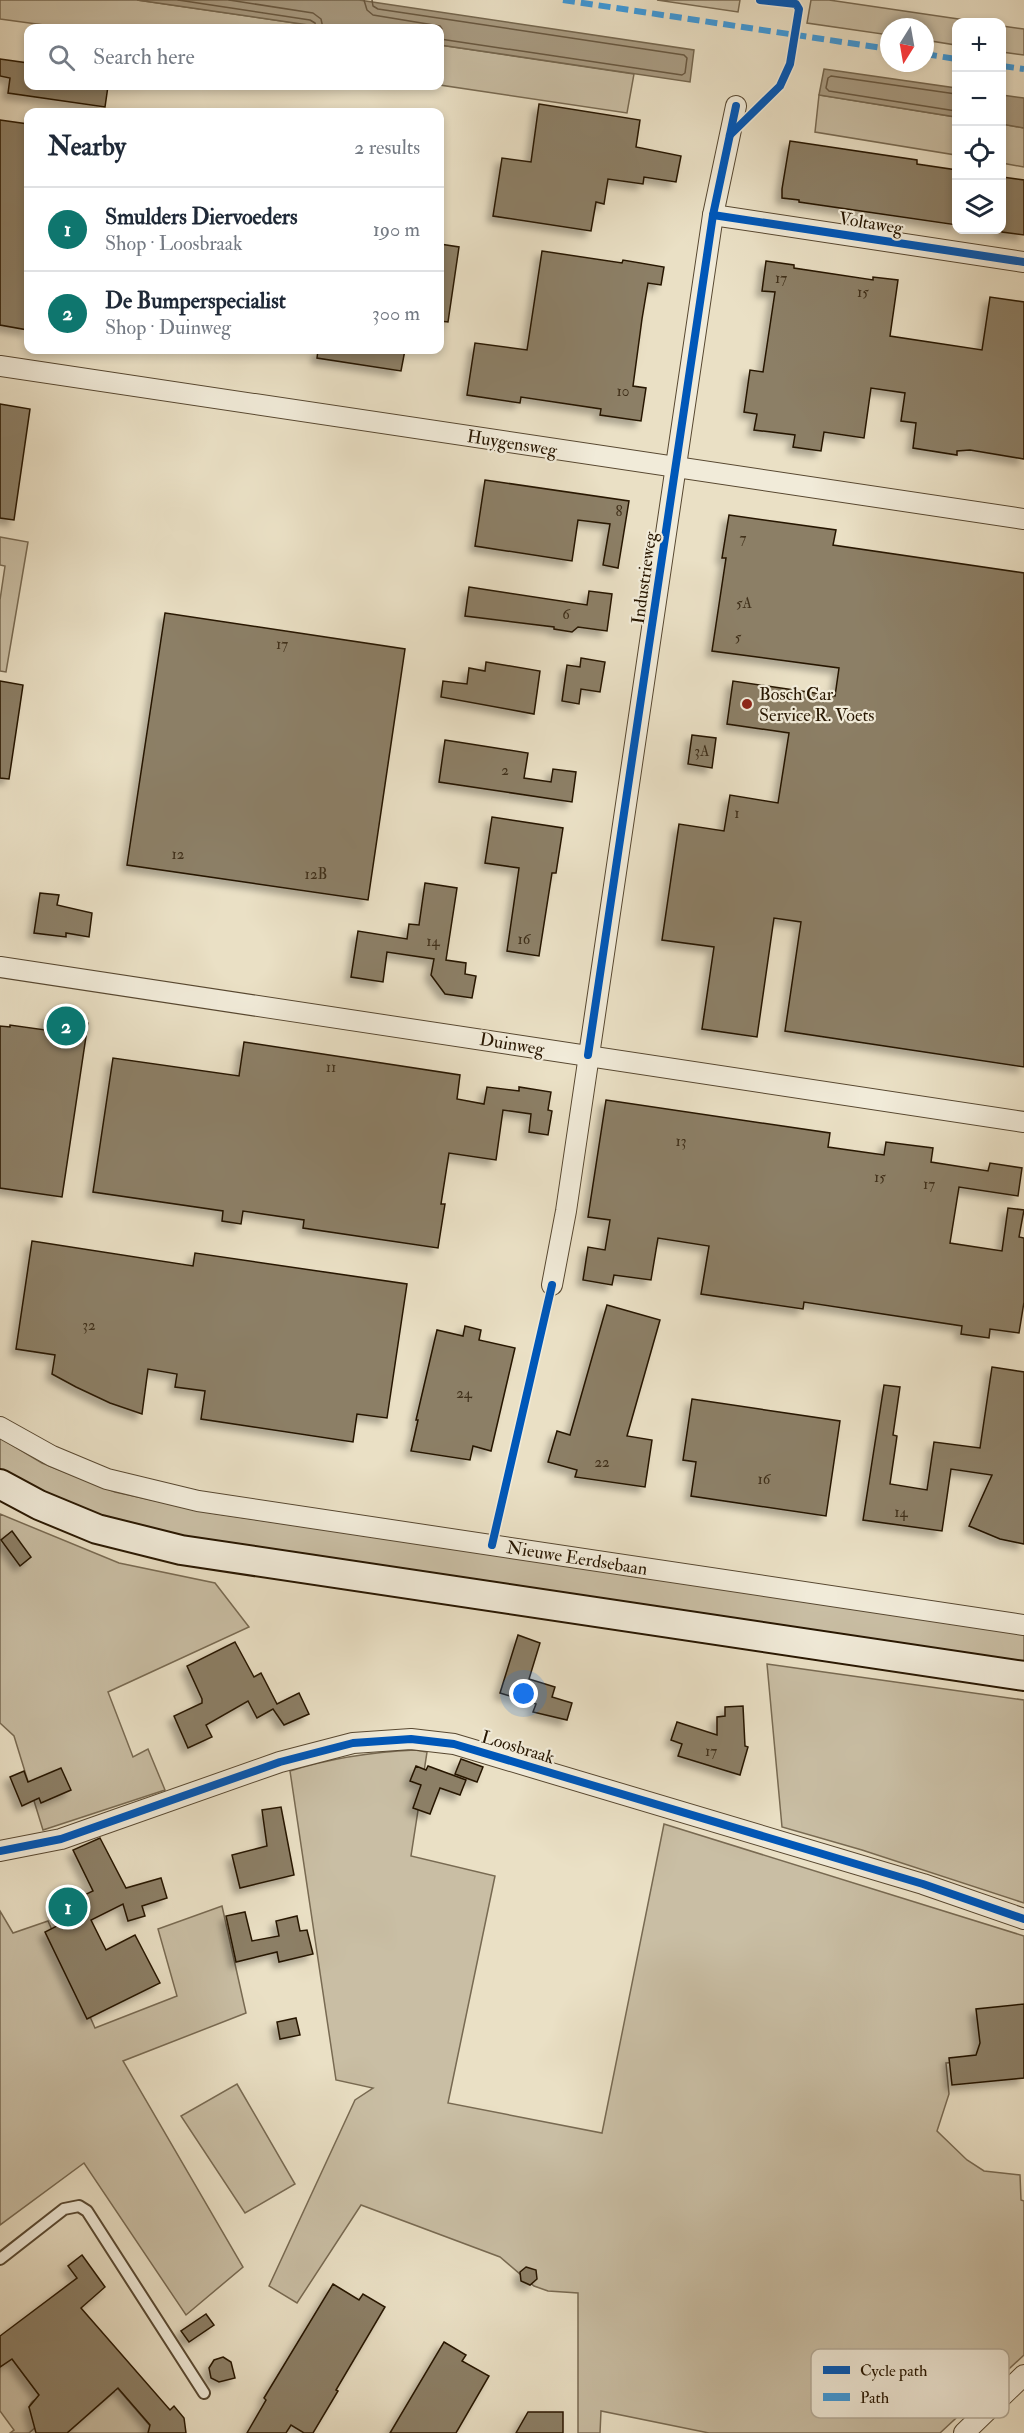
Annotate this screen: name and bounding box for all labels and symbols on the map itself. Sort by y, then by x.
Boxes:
north arrow [880,18,934,72]
street label: Voltaweg [837,207,906,240]
house number: 17 [775,269,787,288]
house number: 15 [857,283,869,302]
house number: 10 [617,382,629,401]
street label: Huygensweg [465,425,560,462]
house number: 8 [615,502,623,521]
street label: Industrieweg [627,529,663,626]
house number: 7 [740,529,747,548]
house number: 5A [736,594,753,613]
house number: 6 [562,605,571,624]
house number: 5 [735,628,742,647]
house number: 17 [276,635,288,654]
place label: Bosch Car Service R. Voets [759,683,875,727]
marker: Bosch Car Service R. Voets [740,697,754,711]
house number: 3A [694,742,710,761]
house number: 2 [501,761,509,780]
house number: 1 [734,804,740,823]
house number: 12 [172,845,185,864]
house number: 12B [305,865,327,884]
house number: 16 [518,930,532,949]
house number: 14 [426,932,441,951]
pin: 2 [46,1004,86,1048]
street label: Duinweg [478,1028,547,1061]
house number: 11 [326,1058,336,1077]
house number: 13 [675,1132,687,1151]
house number: 15 [874,1168,886,1187]
house number: 17 [923,1175,935,1194]
house number: 32 [82,1316,96,1335]
house number: 24 [456,1384,473,1403]
house number: 22 [594,1453,610,1472]
house number: 16 [758,1470,772,1489]
house number: 14 [894,1503,909,1522]
street label: Nieuwe Eerdsebaan [505,1536,649,1581]
your location [509,1679,538,1708]
street label: Loosbraak [478,1725,558,1770]
house number: 17 [705,1742,717,1761]
pin: 1 [48,1884,88,1930]
legend [811,2349,1009,2418]
text: Cycle path [860,2361,928,2382]
text: Path [860,2388,890,2408]

